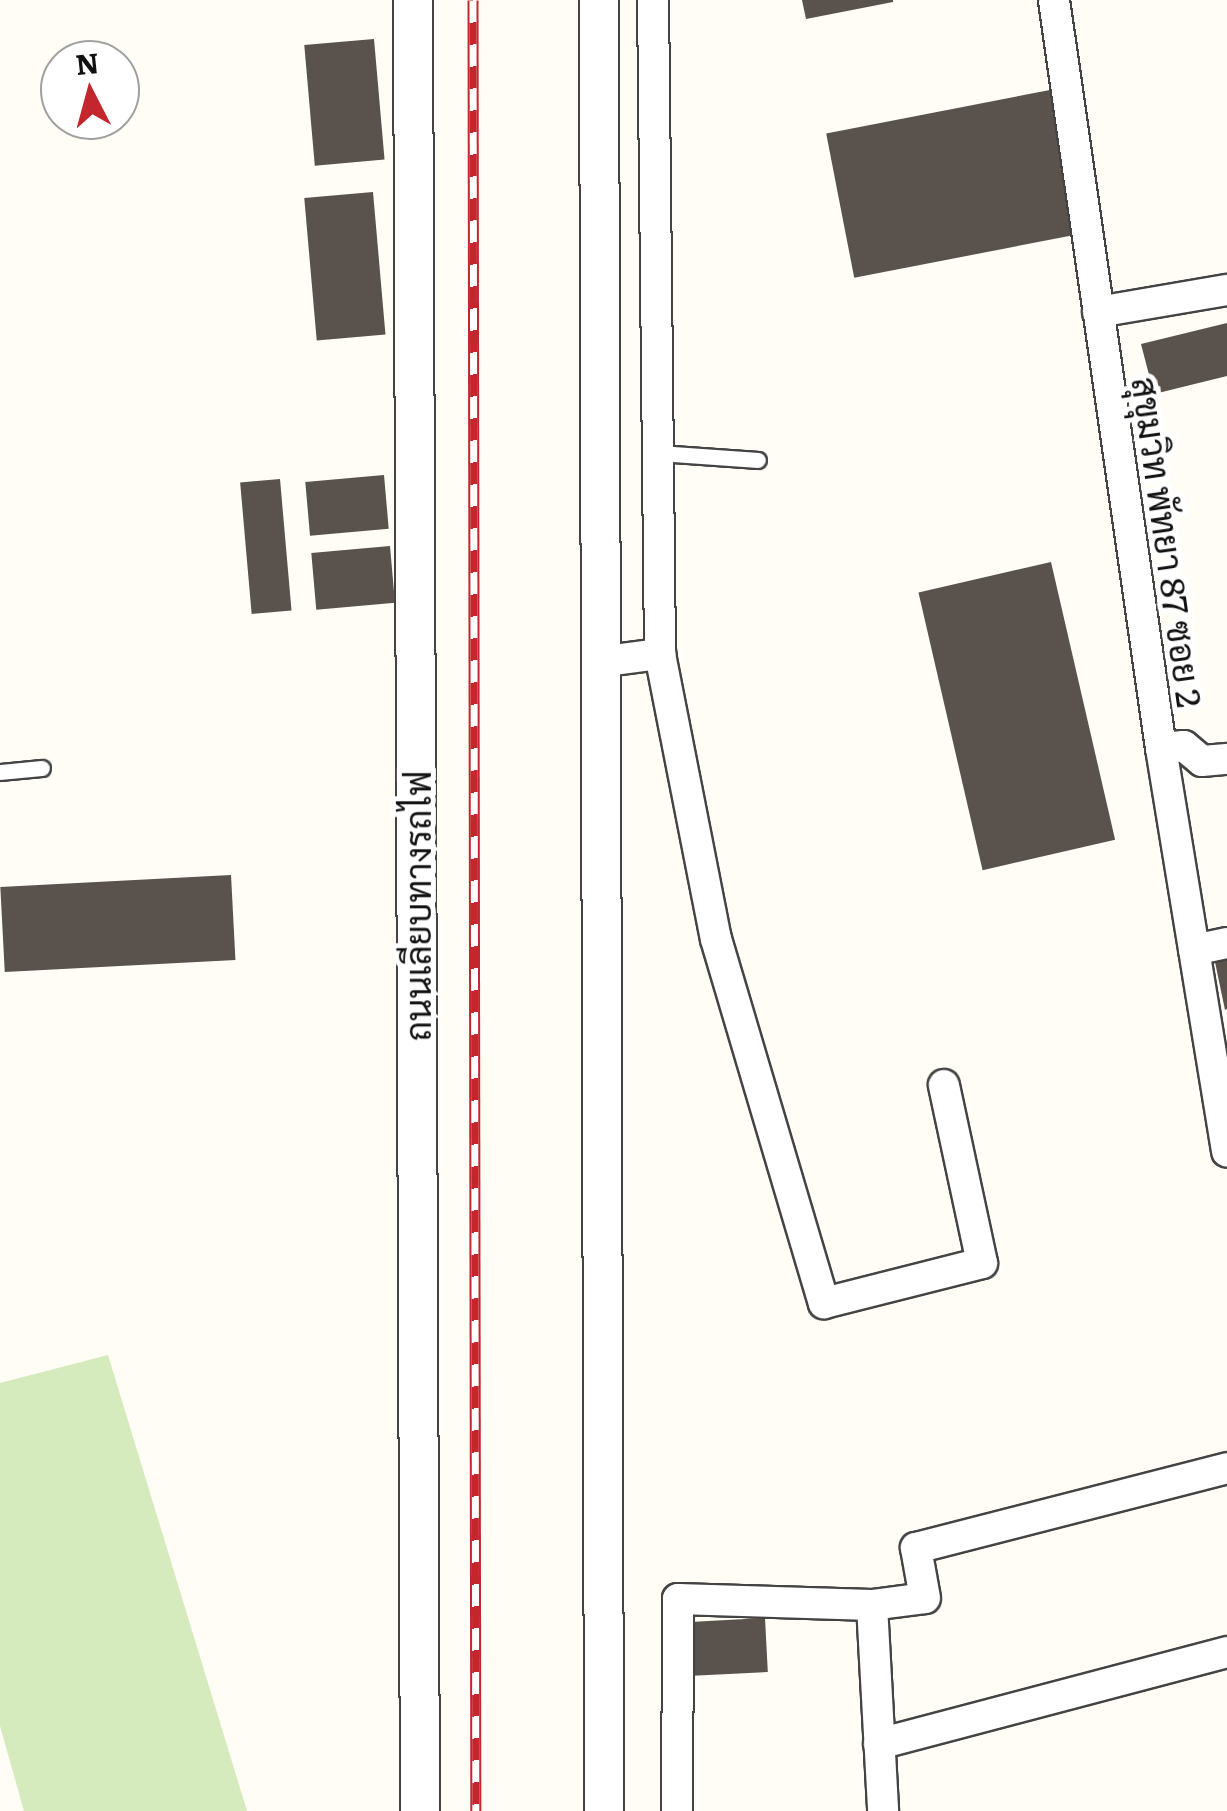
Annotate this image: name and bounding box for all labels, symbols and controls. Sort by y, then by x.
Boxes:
north arrow [40,40,140,140]
text: N [73,40,101,84]
street label: สุขุมวิท พัทยา 87 ซอย 2 [1125,374,1213,710]
street label: ถนนเลียบทางรถไฟ [395,771,437,1041]

